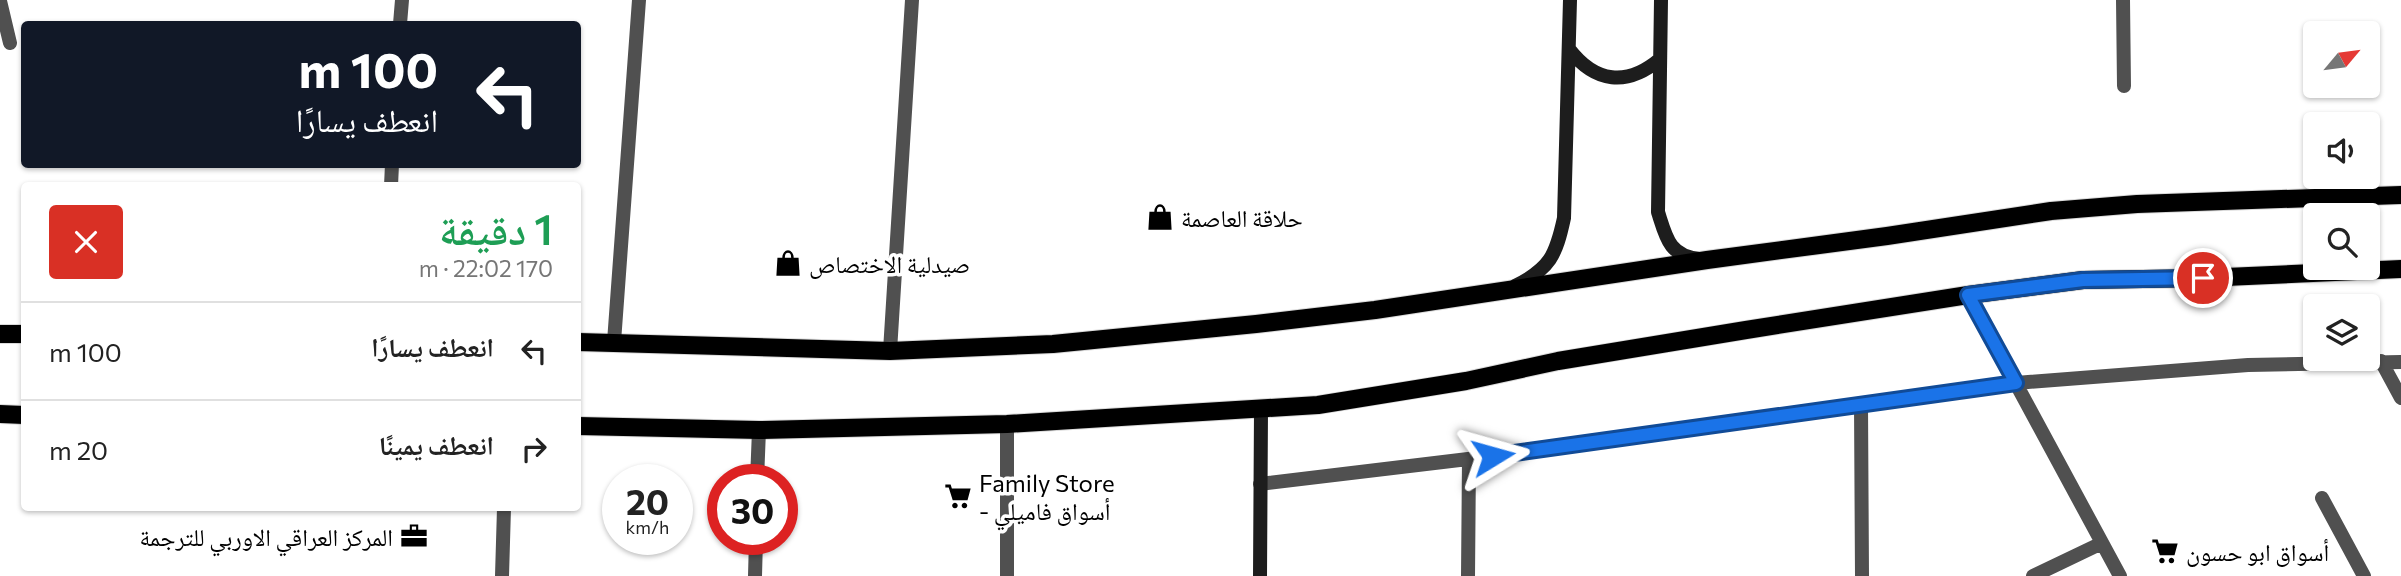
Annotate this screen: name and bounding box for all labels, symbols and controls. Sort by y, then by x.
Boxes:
north arrow [2303,21,2380,98]
map controls [2303,21,2380,371]
text: 100 m [299,38,438,98]
icon: left [462,49,553,140]
text: انعطف يسارًا [296,99,438,139]
button: sound [2303,112,2380,189]
text: 1 دقيقة [439,202,553,254]
shop icon: حلاقة العاصمة [1145,202,1175,232]
place label: حلاقة العاصمة [1181,203,1303,232]
button: search [2303,203,2380,280]
button: close [49,205,123,279]
shop icon: صيدلية الاختصاص [773,248,803,278]
pin [2173,248,2233,308]
place label: صيدلية الاختصاص [809,249,970,279]
text: 170 m · 22:02 [419,254,553,282]
icon: arrive [2184,259,2222,297]
button: layers [2303,294,2380,371]
text: انعطف يسارًا [371,331,494,362]
icon: left [515,332,553,370]
text: 100 m [49,336,122,367]
position arrow [1456,419,1530,493]
text: انعطف يمينًا [379,429,494,460]
icon: right [515,430,553,468]
text: 20 m [49,434,108,465]
speed limit sign: 30 [707,464,798,555]
place label: Family Store - أسواق فاميلي [979,468,1115,531]
text: 20 [626,479,669,522]
supermarket icon: Family Store - أسواق فاميلي [943,481,973,511]
text: km/h [626,516,669,538]
office icon: المركز العراقي الاوربي للترجمة [399,521,429,551]
place label: المركز العراقي الاوربي للترجمة [139,522,393,557]
supermarket icon: أسواق ابو حسون [2150,536,2180,566]
place label: أسواق ابو حسون [2186,537,2329,567]

